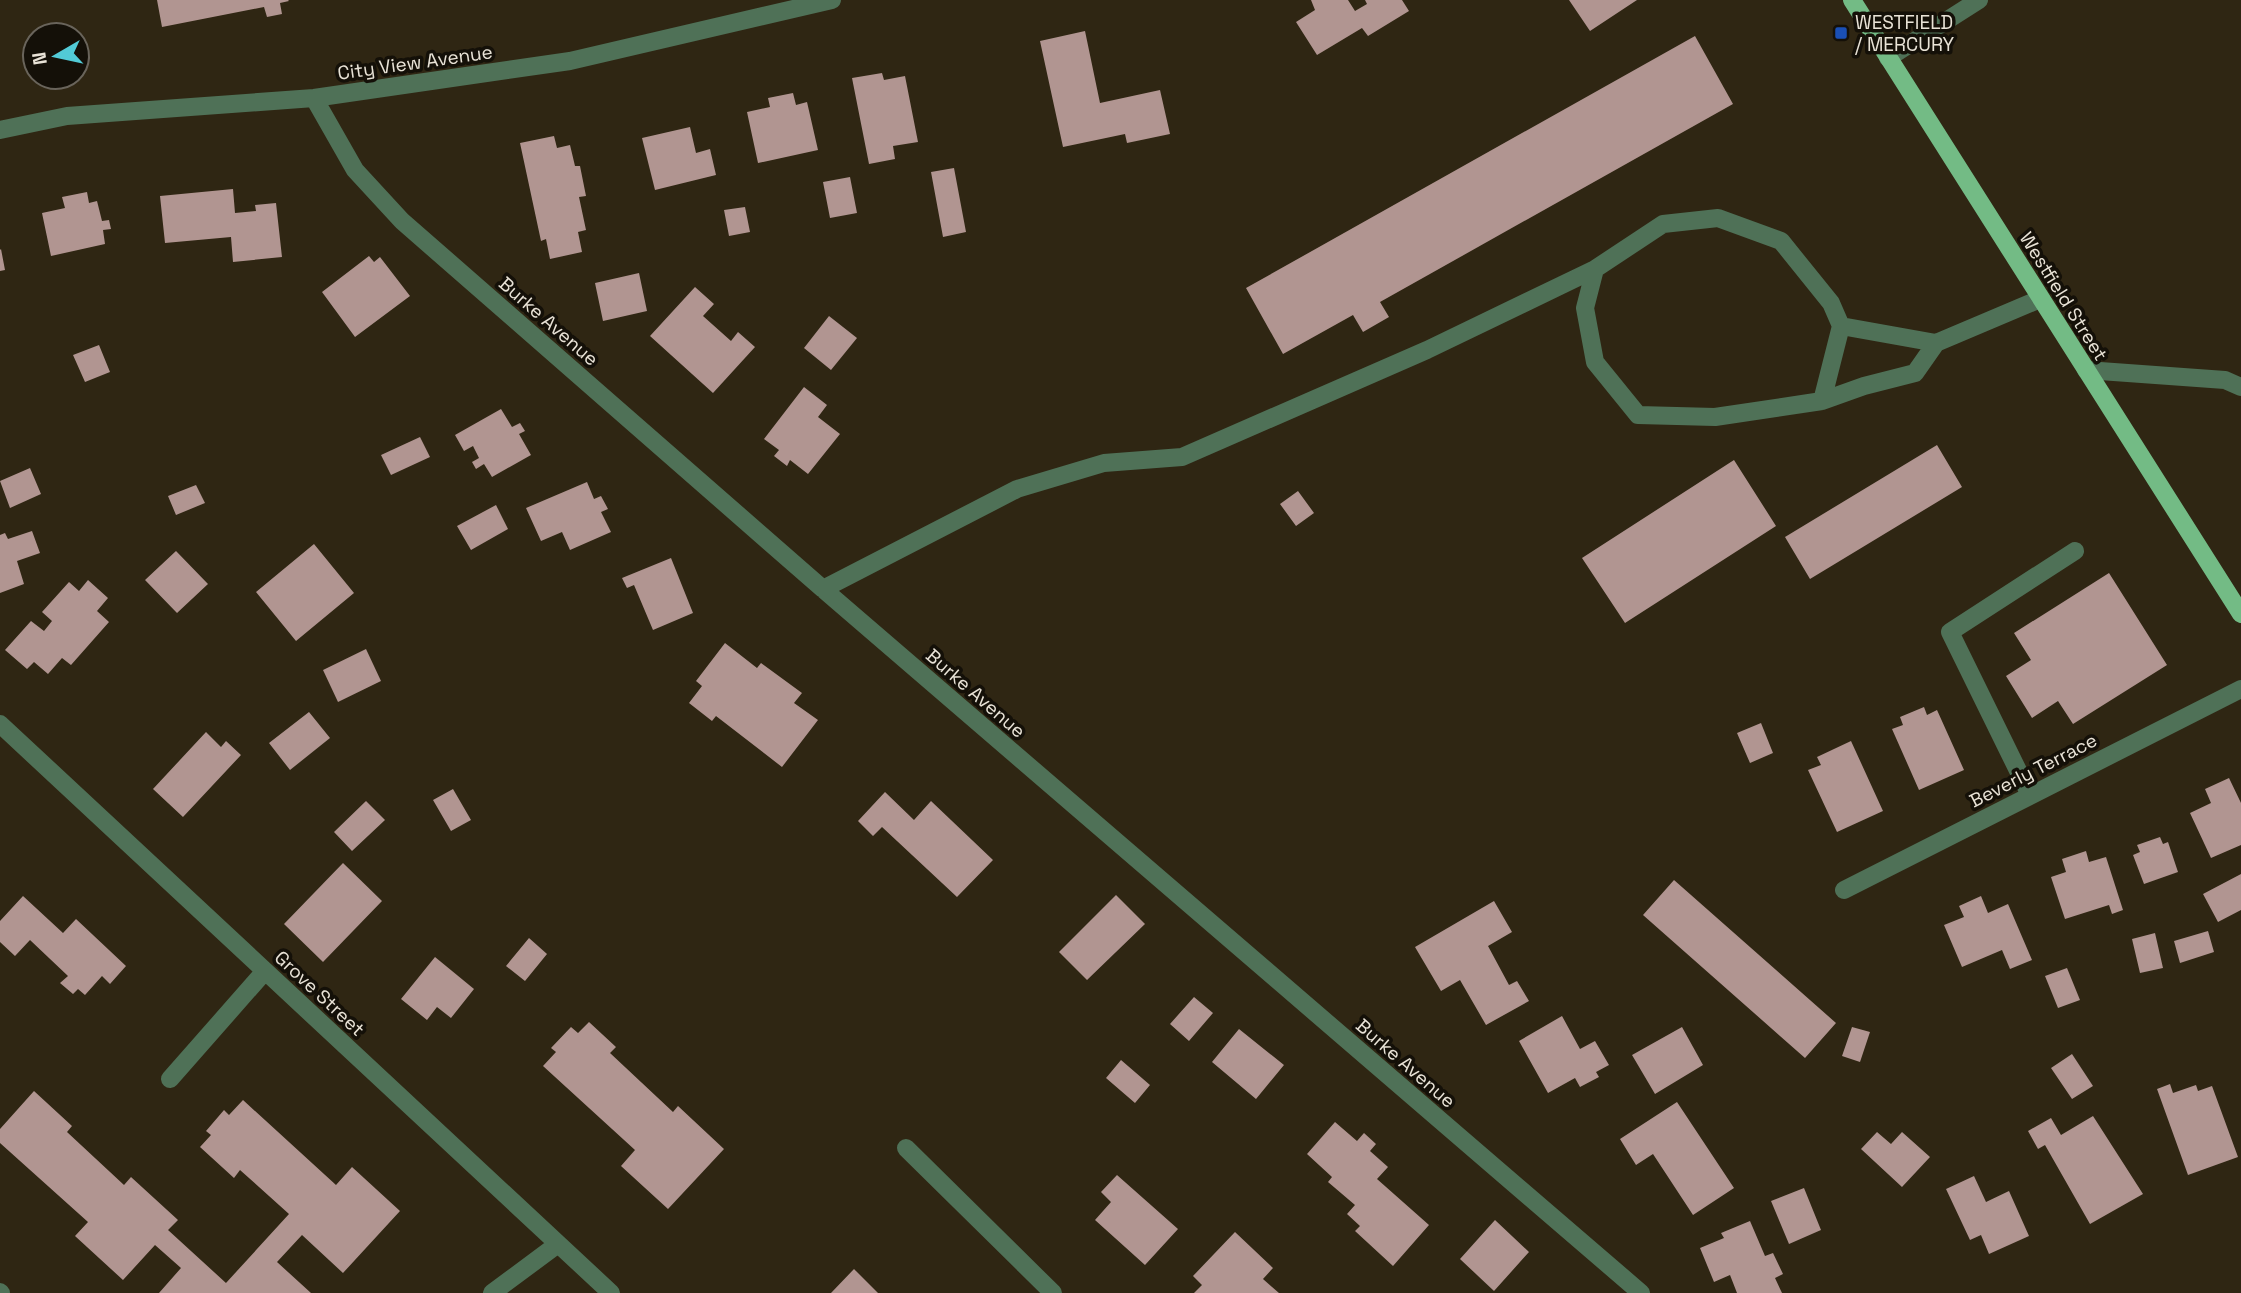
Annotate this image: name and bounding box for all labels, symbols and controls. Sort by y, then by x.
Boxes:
place label: WESTFIELD / MERCURY [1855,10,1955,57]
north arrow [21,21,91,91]
marker: WESTFIELD / MERCURY [1833,25,1849,41]
street label: City View Avenue [336,39,494,86]
text: N [26,50,53,67]
street label: Westfield Street [2014,227,2113,365]
street label: Burke Avenue [494,271,604,372]
street label: Burke Avenue [921,643,1031,744]
street label: Beverly Terrace [1965,727,2101,813]
street label: Grove Street [269,945,370,1042]
street label: Burke Avenue [1351,1013,1461,1114]

